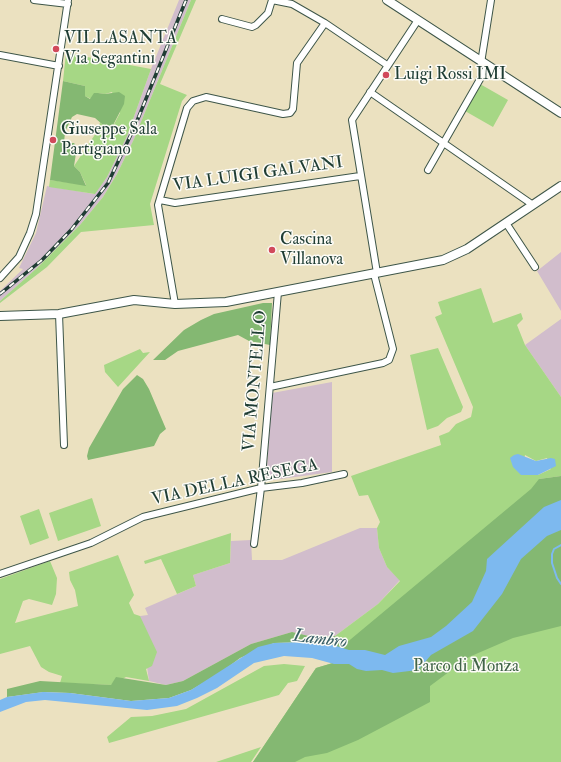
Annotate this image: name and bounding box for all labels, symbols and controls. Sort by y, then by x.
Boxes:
place label: VILLASANTA Via Segantini [64,29,177,69]
marker: VILLASANTA Via Segantini [51,44,61,54]
place label: Luigi Rossi IMI [394,65,506,85]
marker: Luigi Rossi IMI [381,70,391,80]
place label: Giuseppe Sala Partigiano [61,120,157,160]
marker: Giuseppe Sala Partigiano [48,135,58,145]
street label: VIA LUIGI GALVANI [172,153,344,197]
place label: Cascina Villanova [280,230,343,270]
marker: Cascina Villanova [267,245,277,255]
street label: VIA MONTELLO [240,310,272,452]
street label: VIA DELLA RESEGA [150,455,320,511]
water label: Lambro [292,626,348,654]
park label: Parco di Monza [413,657,519,677]

